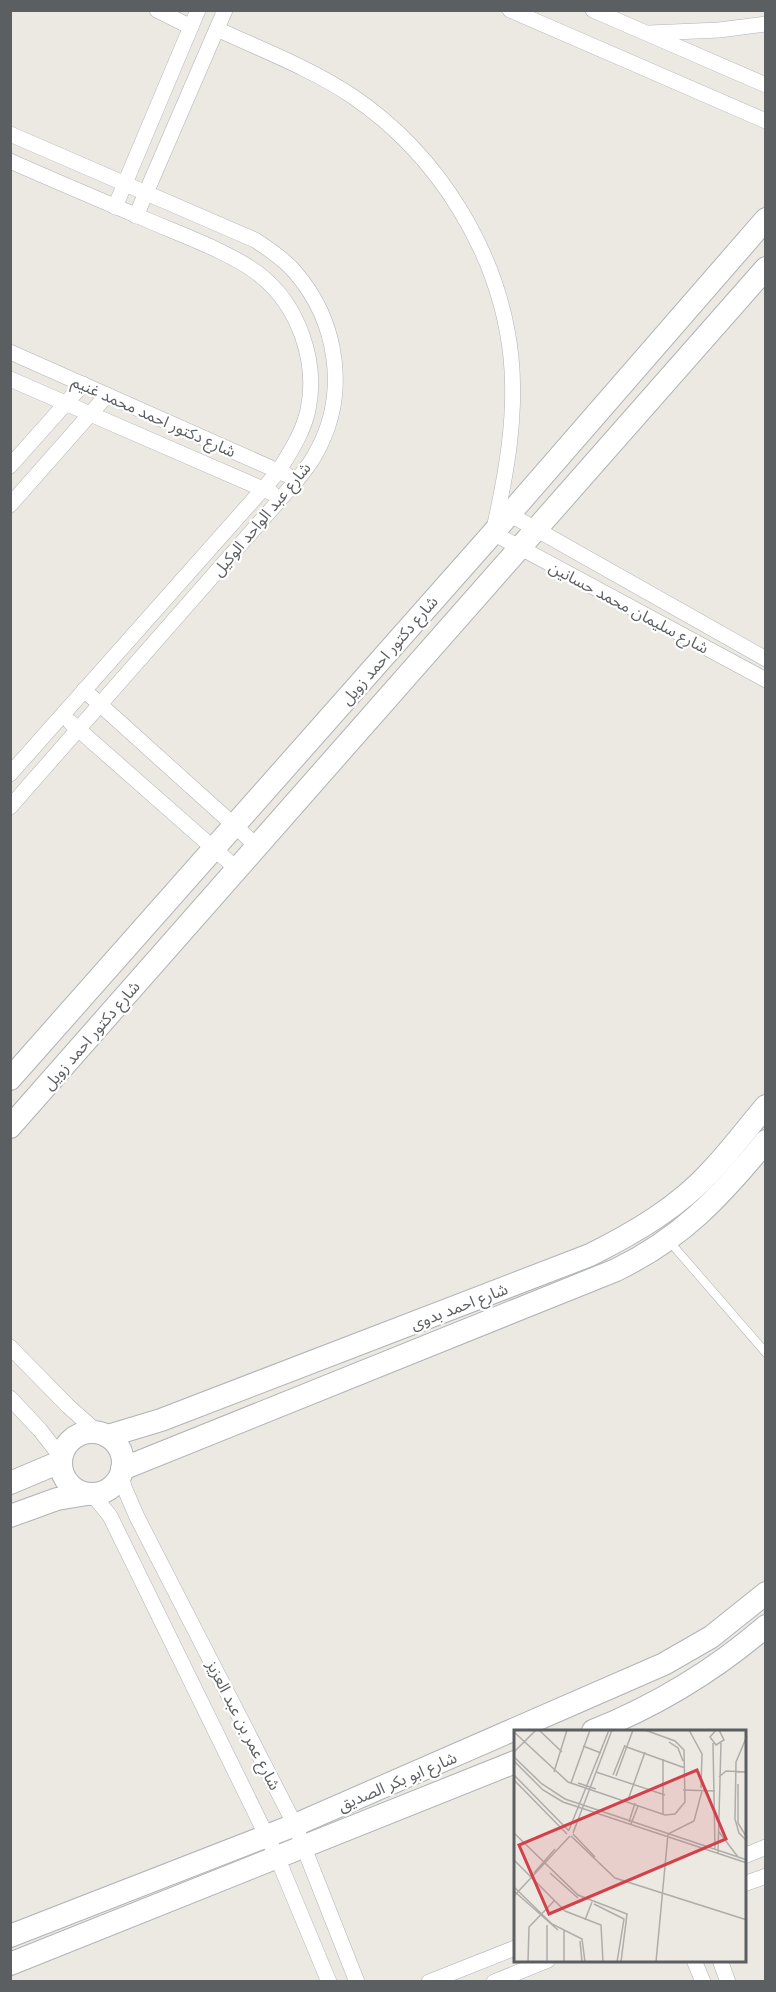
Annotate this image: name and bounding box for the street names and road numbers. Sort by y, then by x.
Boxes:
street label: شارع دكتور احمد محمد غنيم [68,371,239,464]
street label: شارع عبد الواحد الوكيل [207,458,317,582]
street label: شارع سليمان محمد حسانين [544,556,712,660]
street label: شارع دكتور احمد زويل [336,591,444,711]
street label: شارع دكتور احمد زويل [38,976,146,1096]
street label: شارع احمد بدوى [407,1278,512,1337]
street label: شارع عمر بن عبد العزيز [200,1656,285,1795]
street label: شارع ابو بكر الصديق [334,1747,461,1818]

